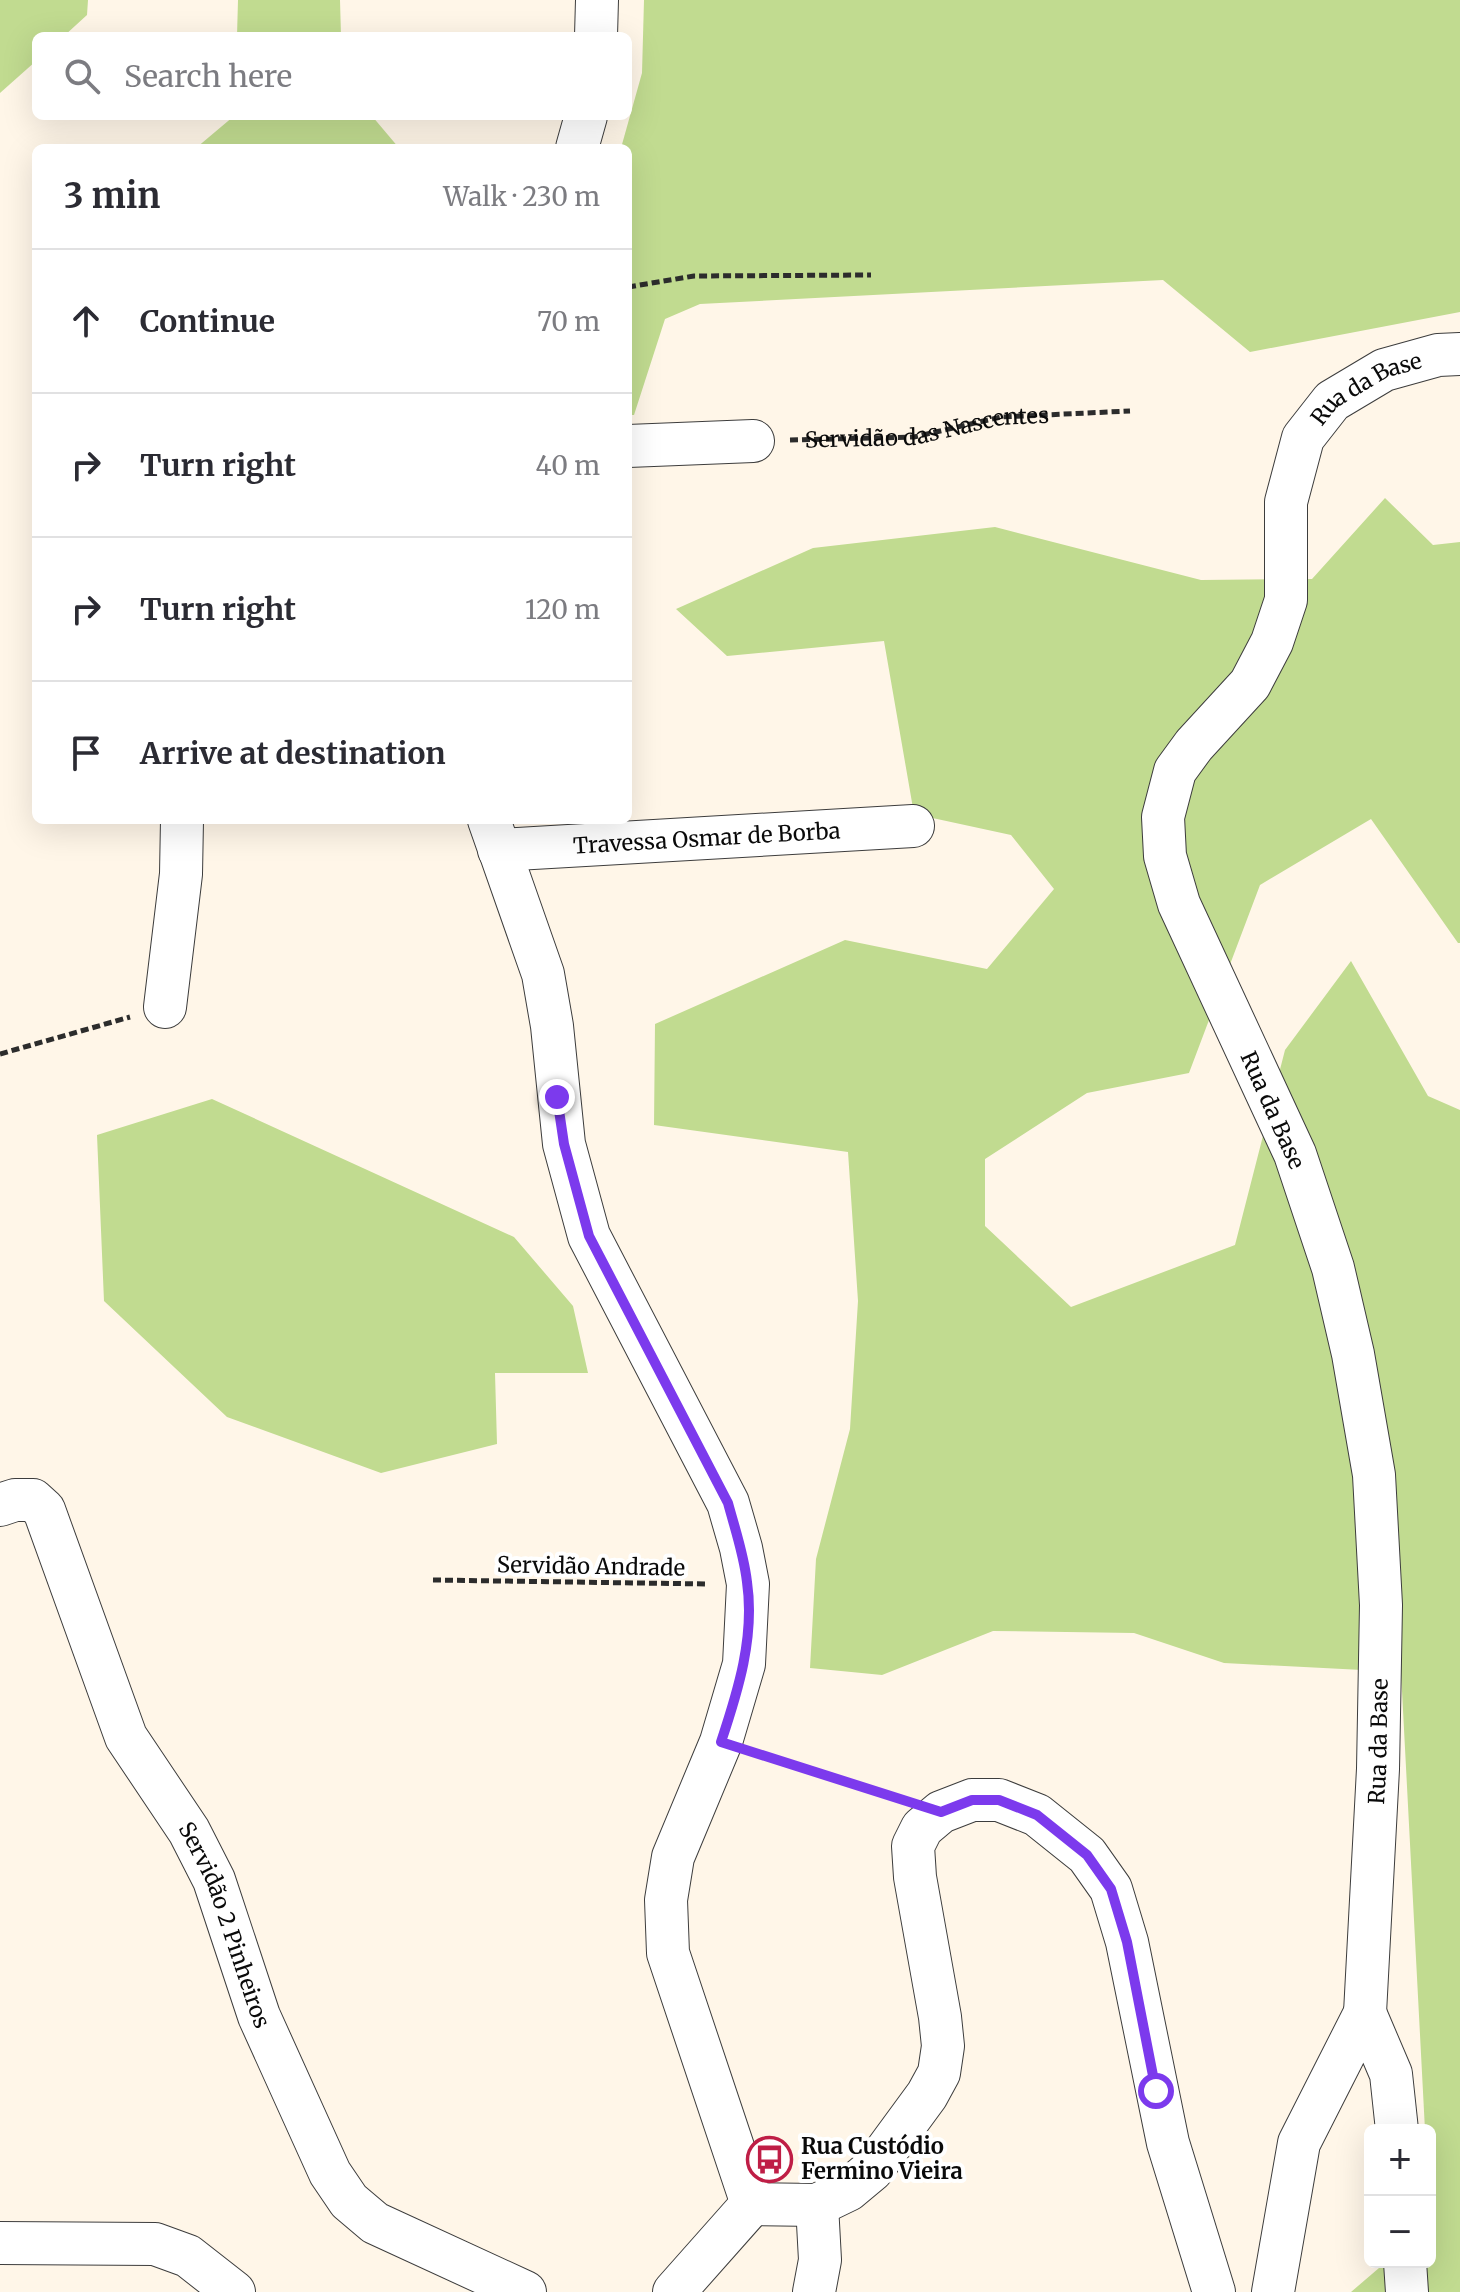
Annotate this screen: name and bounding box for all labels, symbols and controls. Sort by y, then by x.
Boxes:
search box [32,32,632,120]
icon: search [60,54,104,98]
text: Search here [124,57,292,95]
text: 3 min [64,175,160,217]
text: Walk · 230 m [443,180,600,213]
icon: ahead [64,299,108,343]
text: Continue [140,302,275,340]
text: 70 m [537,305,600,338]
street label: Rua da Base [1304,346,1425,431]
street label: Servidão das Nascentes [804,401,1049,454]
icon: right [64,443,108,487]
text: Turn right [140,446,296,484]
text: 40 m [536,449,600,482]
icon: right [64,587,108,631]
text: Turn right [140,590,296,628]
text: 120 m [525,593,600,626]
icon: arrive [64,731,108,775]
text: Arrive at destination [140,734,446,772]
street label: Travessa Osmar de Borba [572,816,841,860]
street label: Rua da Base [1235,1047,1311,1173]
route end [539,1079,575,1115]
street label: Servidão Andrade [497,1550,685,1582]
street label: Rua da Base [1362,1678,1394,1805]
street label: Servidão 2 Pinheiros [173,1816,277,2032]
route start [1138,2073,1174,2109]
map controls [1364,2124,1436,2268]
button: + [1364,2124,1436,2196]
place label: Rua Custódio Fermino Vieira [801,2132,963,2185]
bus stop icon: Rua Custódio Fermino Vieira [746,2135,794,2183]
button: − [1364,2196,1436,2268]

